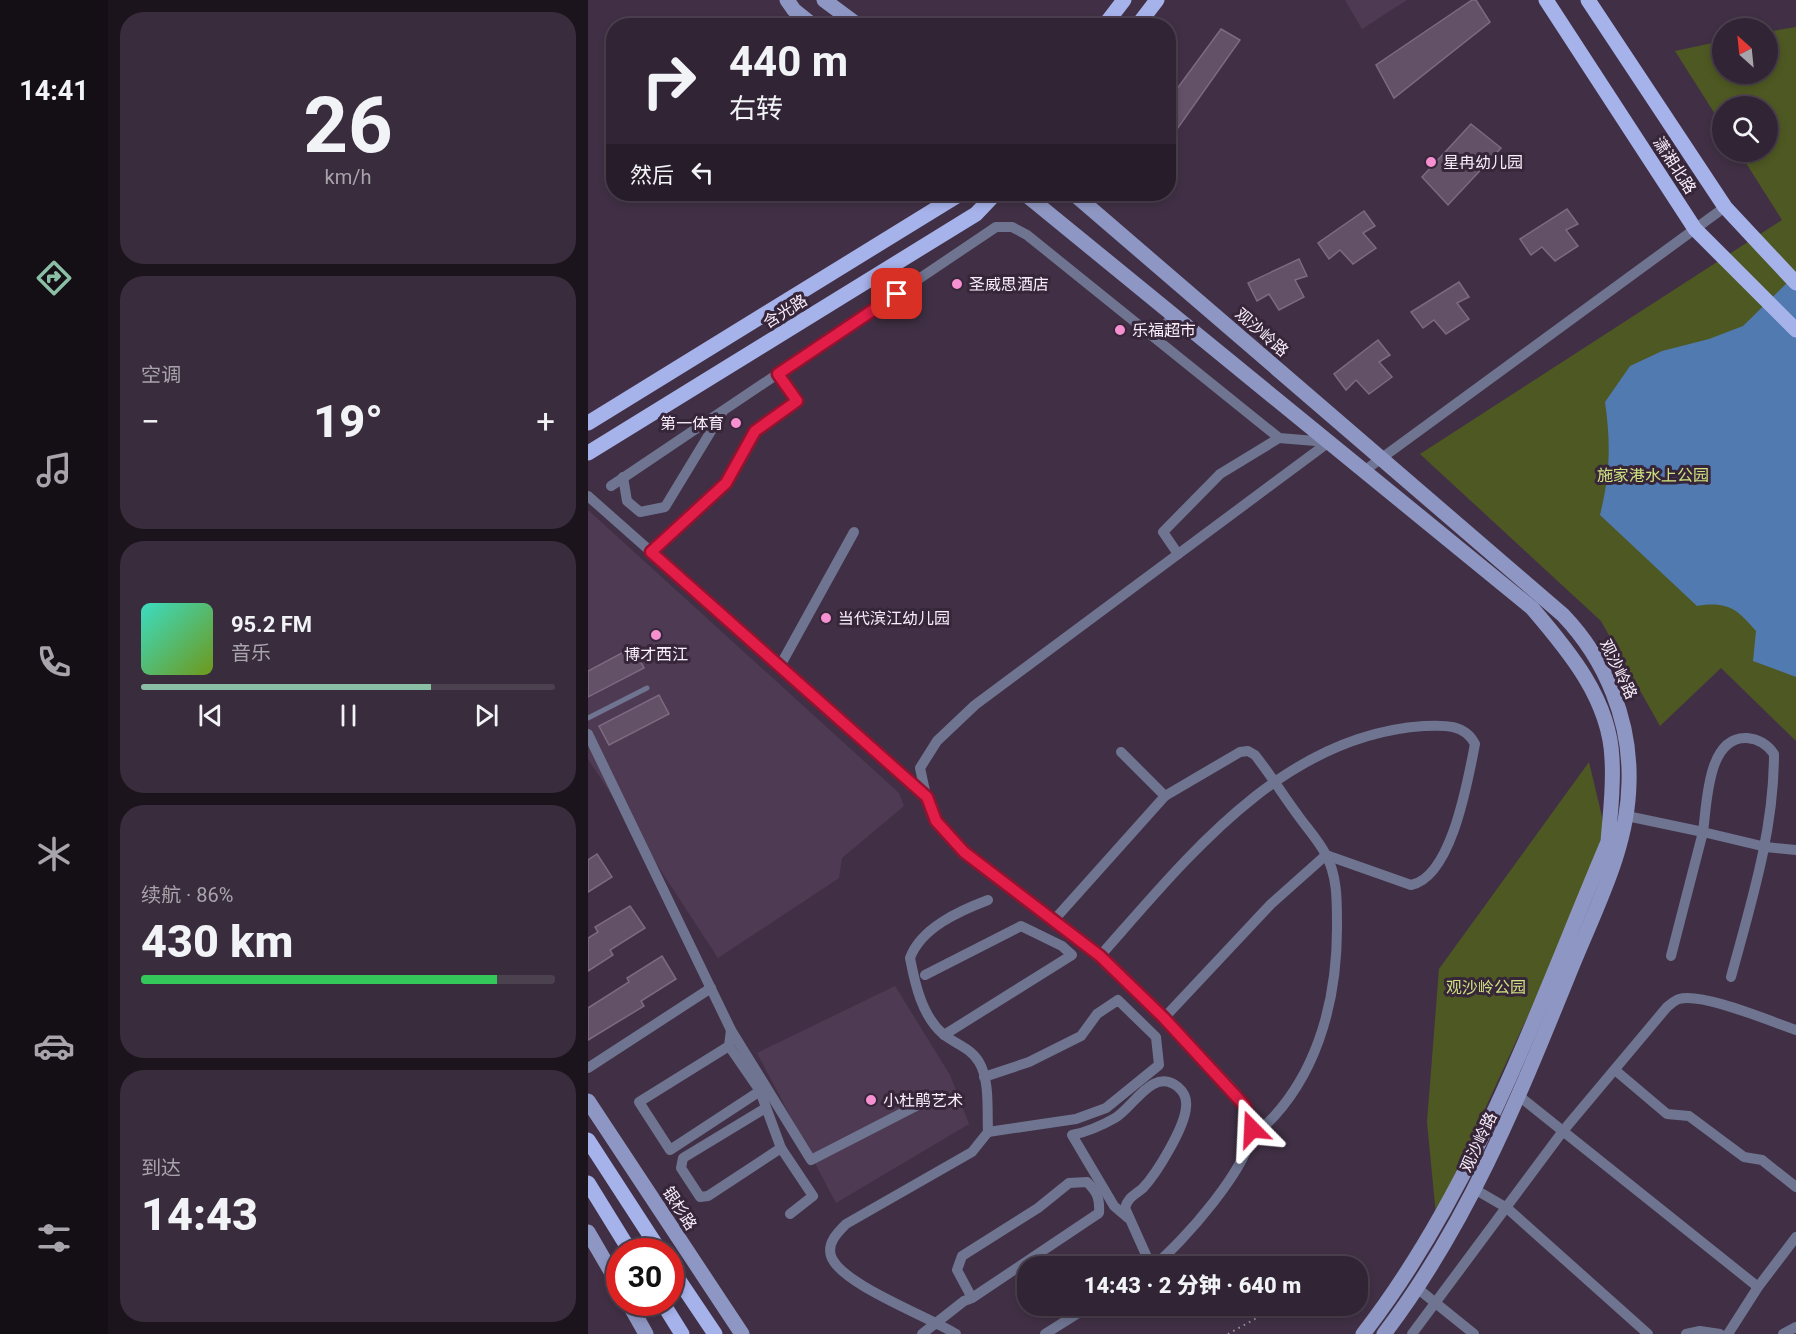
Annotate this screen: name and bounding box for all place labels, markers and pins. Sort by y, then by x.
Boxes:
place label: 星冉幼儿园 [1443,153,1523,172]
marker: 星冉幼儿园 [1424,155,1438,169]
pin [871,268,922,319]
place label: 圣威思酒店 [969,275,1049,294]
marker: 圣威思酒店 [950,277,964,291]
place label: 乐福超市 [1132,321,1196,340]
marker: 乐福超市 [1113,323,1127,337]
place label: 第一体育 [660,414,724,433]
marker: 第一体育 [729,416,743,430]
place label: 当代滨江幼儿园 [838,609,950,628]
marker: 当代滨江幼儿园 [819,611,833,625]
marker: 博才西江 [649,628,663,642]
place label: 博才西江 [624,645,688,664]
place label: 小杜鹃艺术 [883,1091,963,1110]
marker: 小杜鹃艺术 [864,1093,878,1107]

